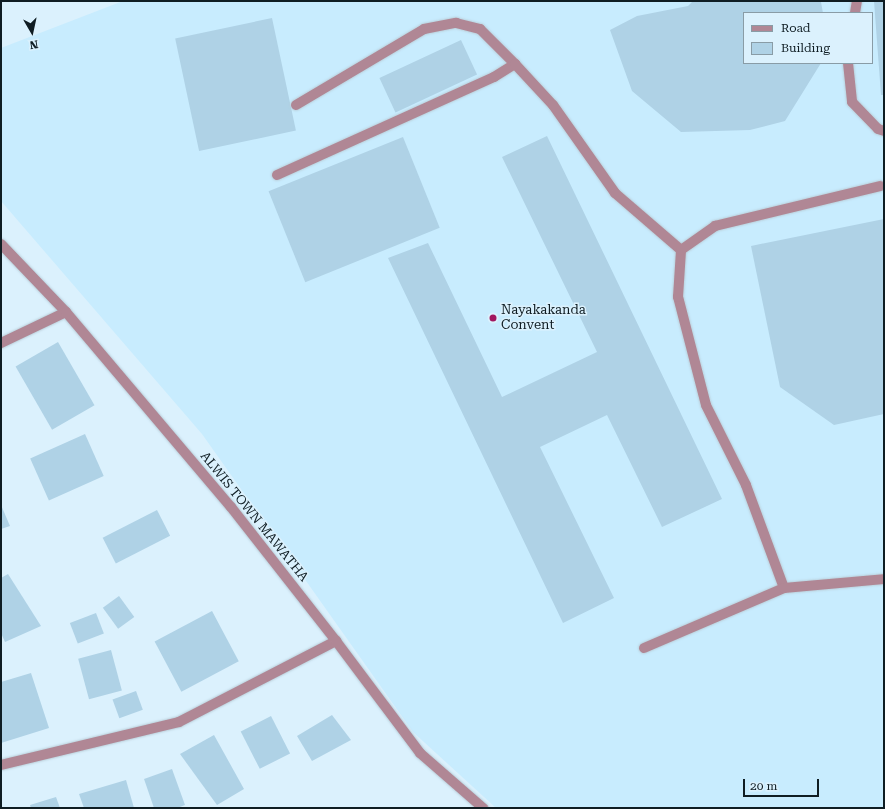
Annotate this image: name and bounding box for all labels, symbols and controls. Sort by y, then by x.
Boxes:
north arrow [12,12,52,52]
legend [743,12,873,64]
text: Road [781,21,810,35]
text: N [29,37,39,51]
text: Building [781,41,830,55]
place label: Nayakakanda Convent [501,303,586,334]
marker: Nayakakanda Convent [488,313,498,323]
street label: ALWIS TOWN MAWATHA [197,449,311,585]
scale bar [745,771,821,797]
text: 20 m [750,779,777,793]

